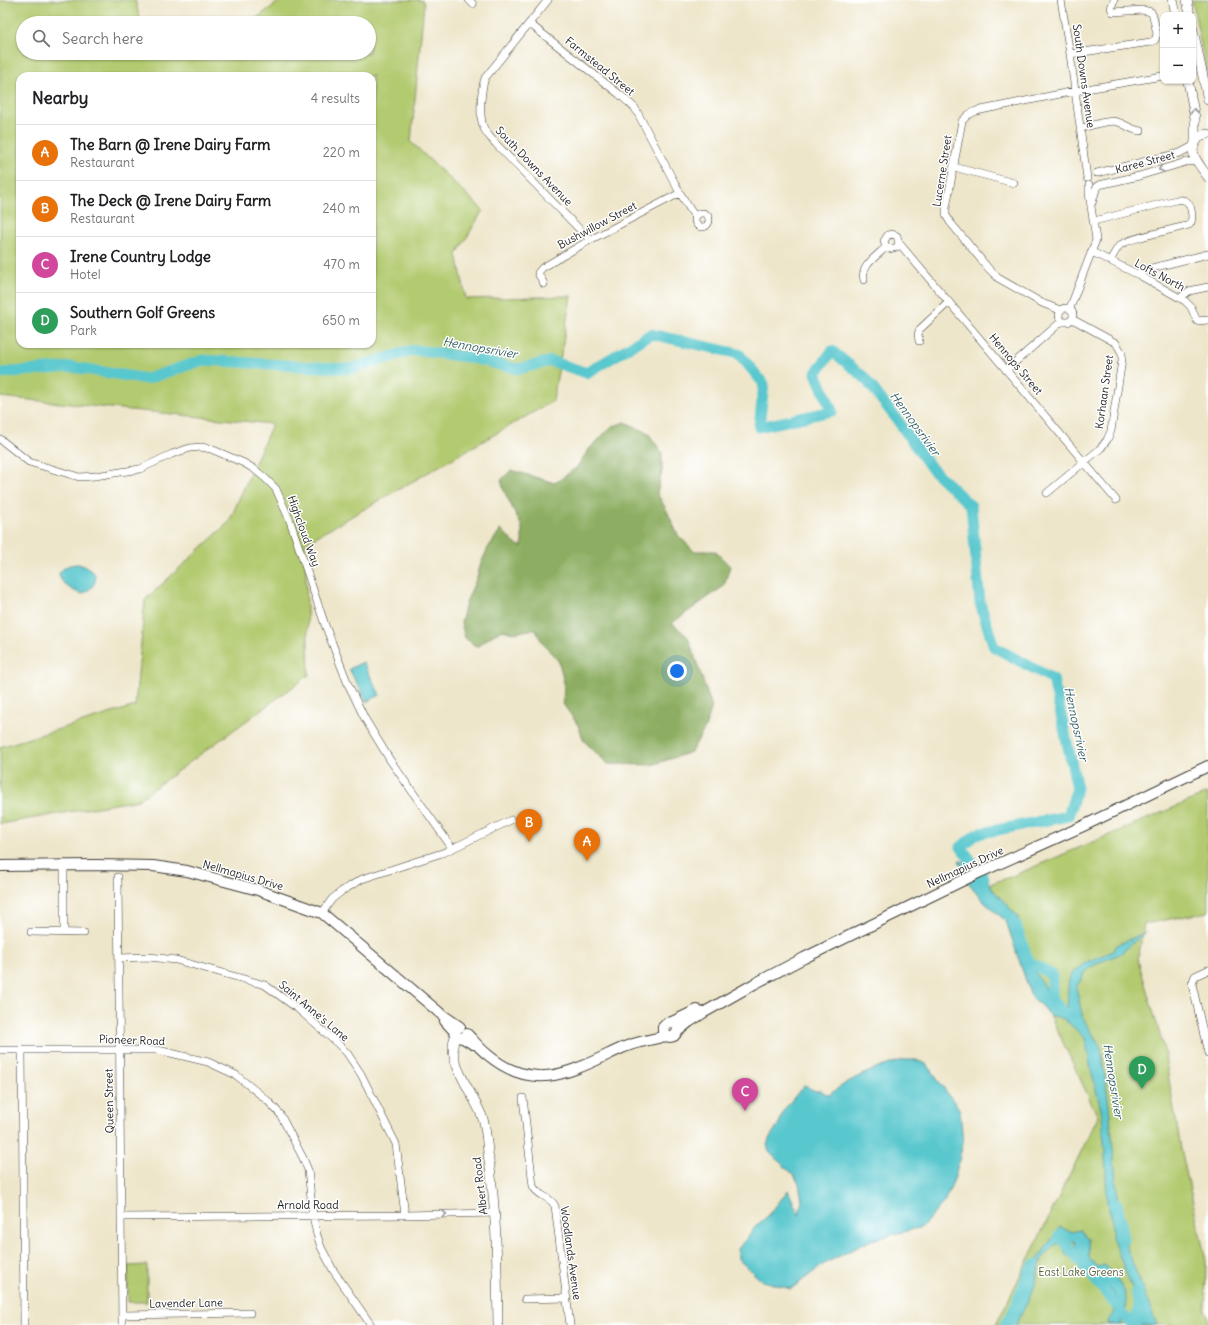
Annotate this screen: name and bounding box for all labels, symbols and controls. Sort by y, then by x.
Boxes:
map controls [1160,12,1196,84]
button: + [1160,12,1196,48]
search box [16,16,376,60]
street label: South Downs Avenue [1070,23,1098,129]
icon: search [30,27,52,49]
text: Search here [62,29,143,48]
street label: Farmstead Street [562,34,638,98]
button: − [1160,48,1196,84]
text: Nearby [32,87,88,109]
text: 4 results [311,90,360,107]
one-way arrow [1190,108,1199,114]
street label: South Downs Avenue [493,123,576,209]
street label: Lucerne Street [929,134,955,208]
text: The Barn @ Irene Dairy Farm [70,135,270,154]
text: A [41,144,49,161]
text: 220 m [323,144,360,161]
street label: Karee Street [1114,147,1177,177]
text: Restaurant [70,154,135,171]
one-way arrow [1158,164,1165,173]
text: The Deck @ Irene Dairy Farm [70,191,271,210]
street label: Bushwillow Street [555,198,639,252]
text: B [41,200,49,217]
text: 240 m [323,200,360,217]
text: Restaurant [70,210,135,227]
text: Irene Country Lodge [70,247,211,266]
text: C [41,256,49,273]
text: 470 m [323,256,360,273]
street label: Lofts North [1132,256,1188,294]
text: Hotel [70,266,101,283]
text: Southern Golf Greens [70,303,215,322]
text: D [40,312,50,329]
text: 650 m [322,312,360,329]
text: Park [70,322,97,339]
street label: Hennops Street [986,330,1046,398]
water label: Hennopsrivier [442,334,521,362]
street label: Korhaan Street [1092,354,1116,430]
water label: Hennopsrivier [887,389,945,460]
street label: Highcloud Way [285,494,323,568]
your location [667,661,687,681]
water label: Hennopsrivier [1061,685,1092,764]
pin: B [516,809,542,842]
pin: A [574,828,600,861]
street label: Nellmapius Drive [924,843,1006,891]
street label: Nellmapius Drive [201,857,285,893]
street label: Saint Anne's Lane [276,978,352,1044]
street label: Pioneer Road [99,1032,166,1048]
water label: Hennopsrivier [1100,1043,1127,1121]
pin: D [1129,1056,1155,1089]
street label: Queen Street [101,1068,117,1134]
pin: C [732,1078,758,1111]
street label: Albert Road [469,1156,490,1216]
street label: Arnold Road [277,1198,339,1212]
street label: Woodlands Avenue [557,1205,585,1301]
one-way arrow [441,1210,447,1218]
park label: East Lake Greens [1038,1265,1124,1279]
street label: Lavender Lane [149,1295,223,1311]

